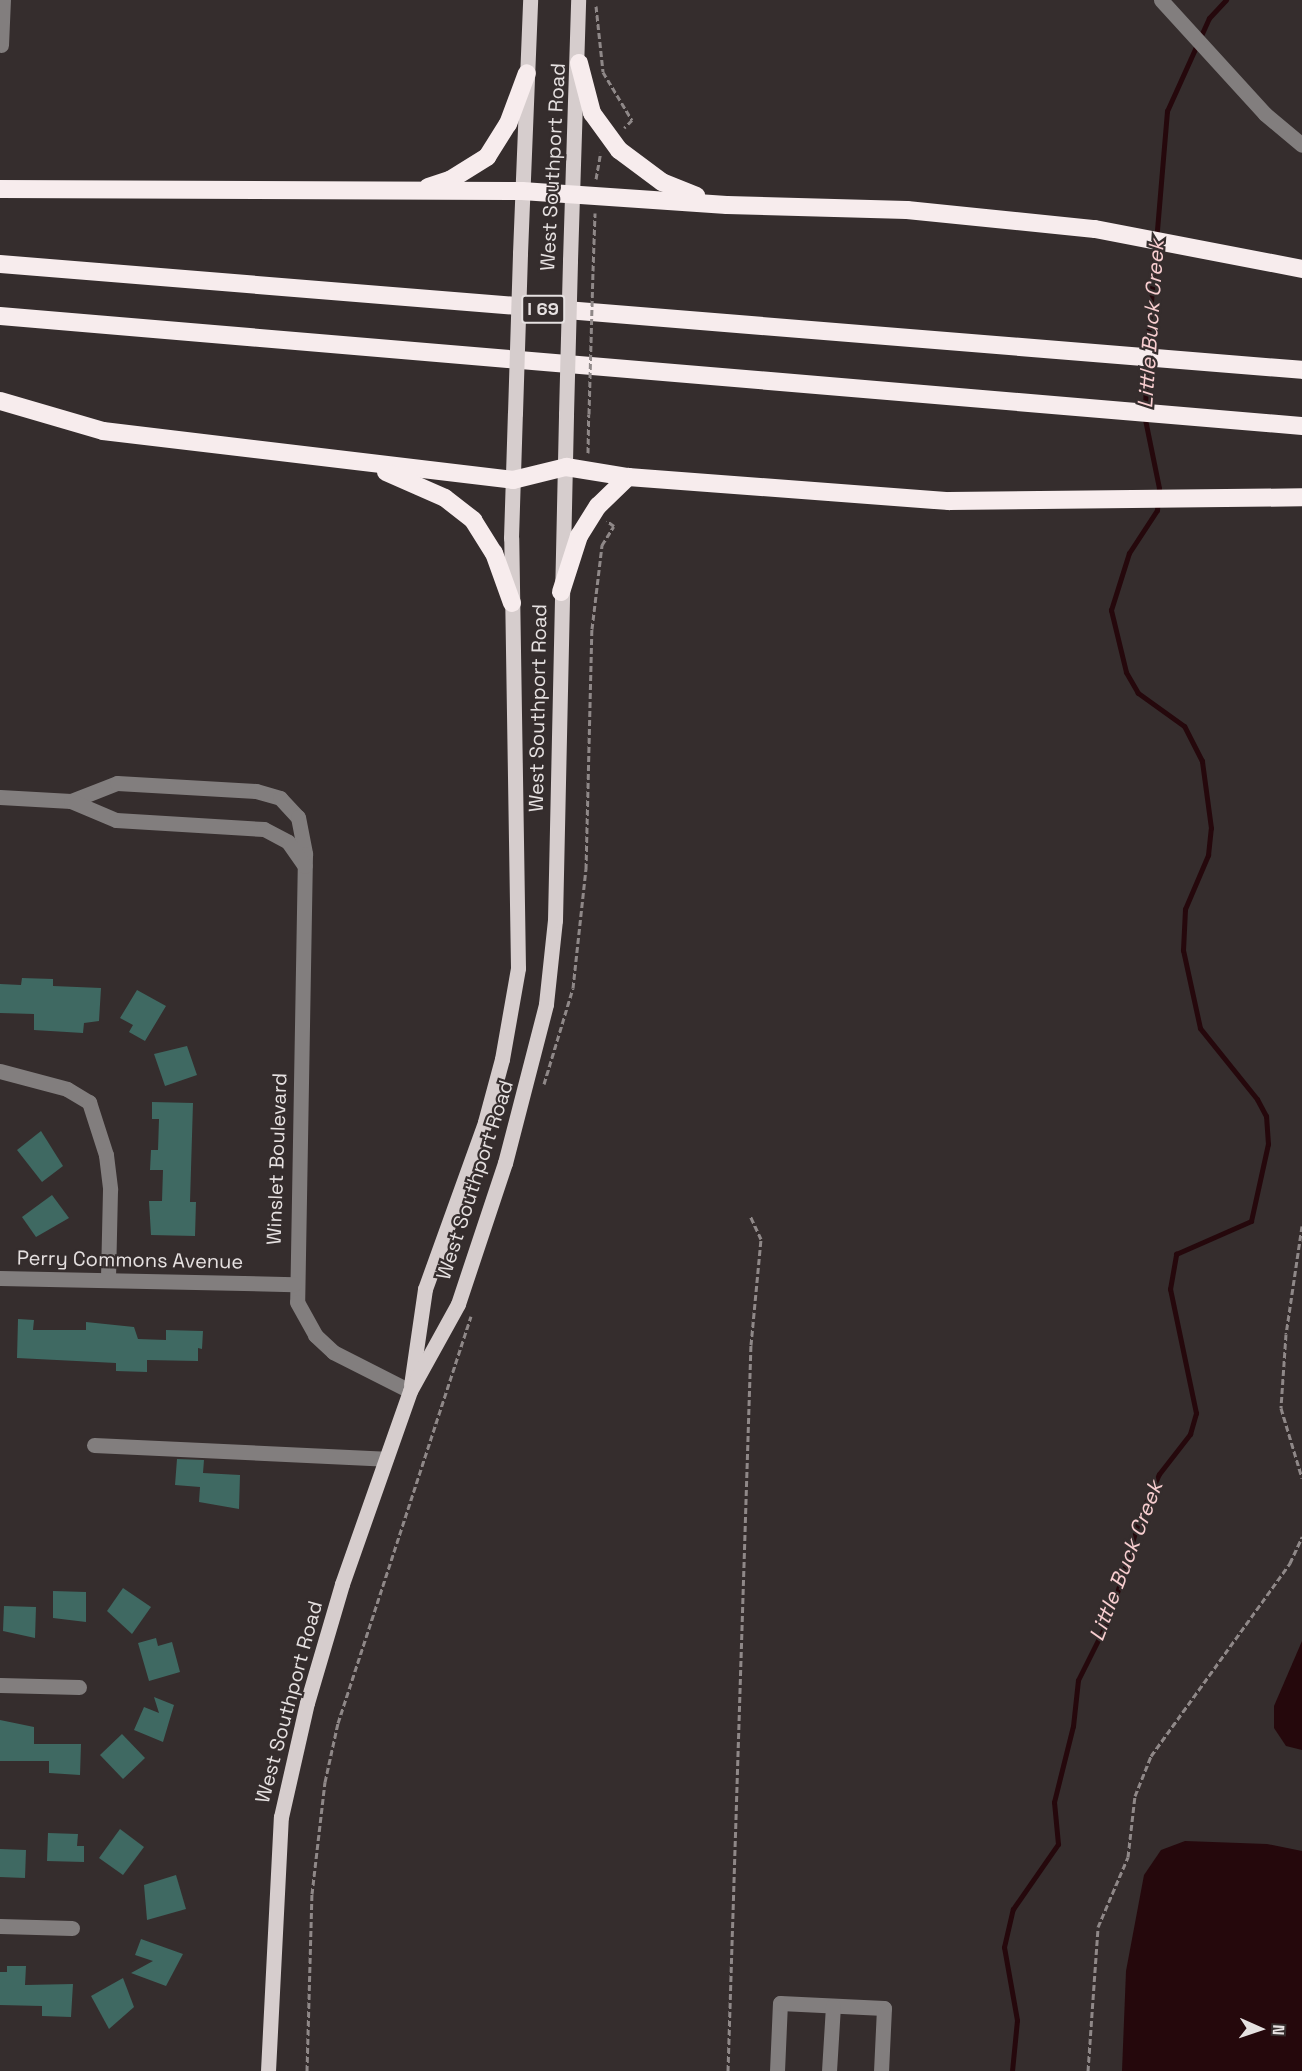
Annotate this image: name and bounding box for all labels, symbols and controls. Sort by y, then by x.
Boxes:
street label: West Southport Road [536,62,570,272]
water label: Little Buck Creek [1133,239,1169,409]
road number: I 69 [520,294,566,324]
street label: West Southport Road [524,604,552,812]
street label: Winslet Boulevard [262,1073,292,1245]
street label: West Southport Road [431,1077,519,1283]
street label: Perry Commons Avenue [17,1246,243,1274]
water label: Little Buck Creek [1084,1478,1168,1644]
street label: West Southport Road [250,1598,328,1806]
north arrow [1230,1999,1290,2059]
text: N [1268,2024,1289,2036]

